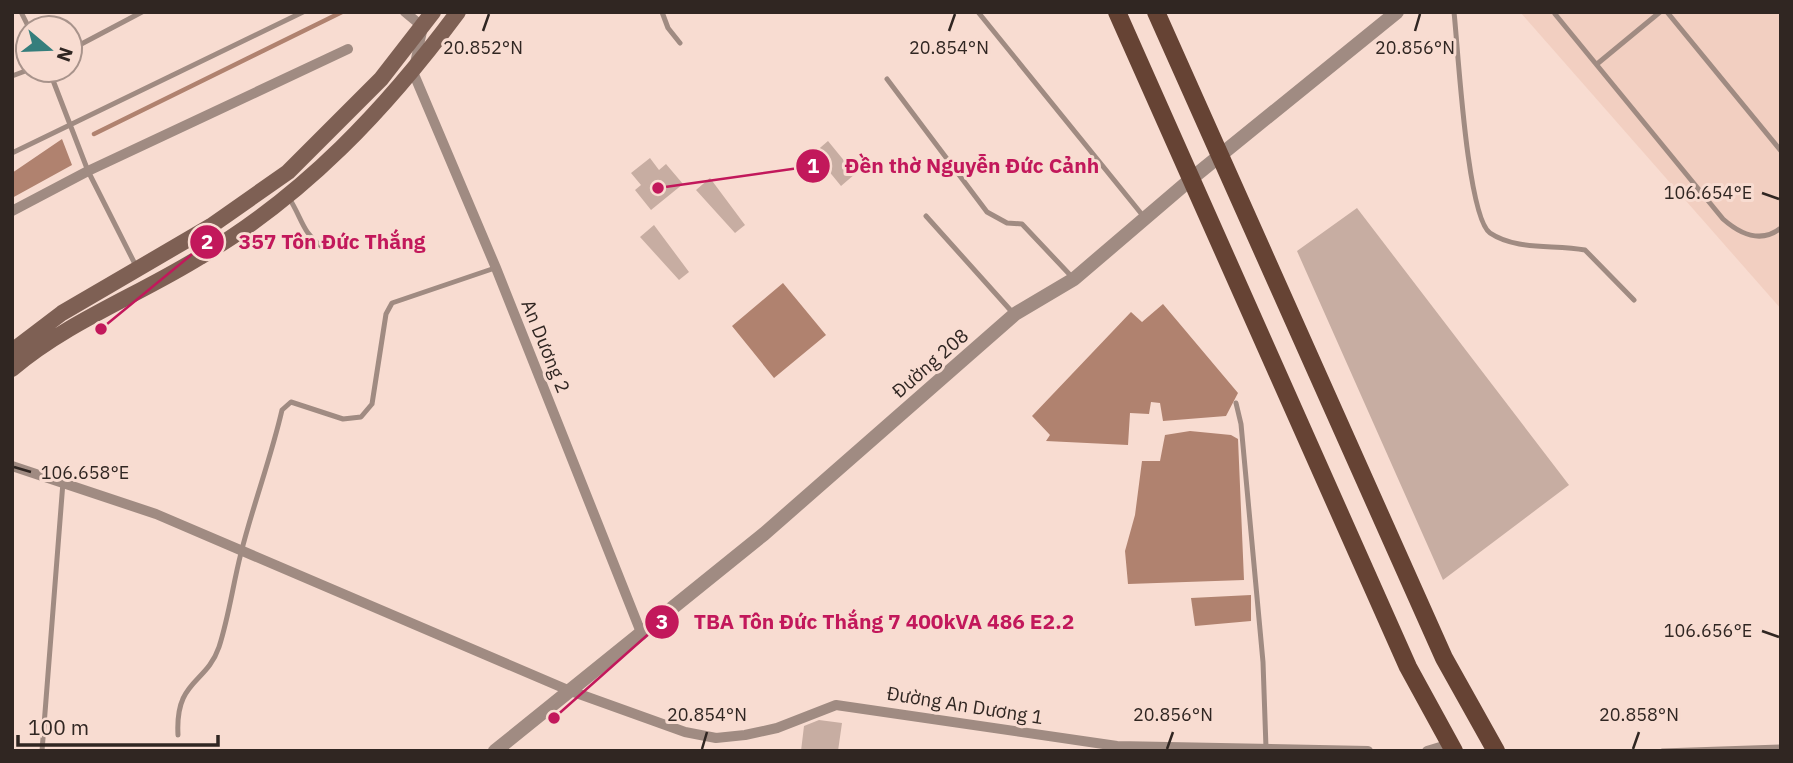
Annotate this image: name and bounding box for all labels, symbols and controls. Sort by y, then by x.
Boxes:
north arrow [14,14,84,84]
text: 20.852°N [443,36,523,59]
text: 20.854°N [909,36,989,59]
text: 20.856°N [1375,36,1455,59]
text: N [51,44,79,65]
callout: Đền thờ Nguyễn Đức Cảnh [796,145,1113,187]
text: 1 [807,151,820,179]
text: Đền thờ Nguyễn Đức Cảnh [845,151,1099,179]
text: 106.654°E [1664,181,1752,204]
callout: 357 Tôn Đức Thắng [190,221,440,263]
text: 2 [201,227,213,255]
text: 357 Tôn Đức Thắng [239,227,426,255]
street label: An Dương 2 [516,296,576,396]
street label: Đường 208 [887,323,973,403]
text: 106.658°E [41,461,129,484]
callout: TBA Tôn Đức Thắng 7 400kVA 486 E2.2 [645,601,1088,643]
text: 3 [656,607,668,635]
text: TBA Tôn Đức Thắng 7 400kVA 486 E2.2 [694,607,1074,635]
text: 106.656°E [1664,619,1752,642]
street label: Đường An Dương 1 [885,681,1045,729]
text: 20.854°N [667,703,747,726]
text: 20.856°N [1133,703,1213,726]
text: 20.858°N [1599,703,1679,726]
scale bar [18,704,217,748]
text: 100 m [28,713,89,741]

